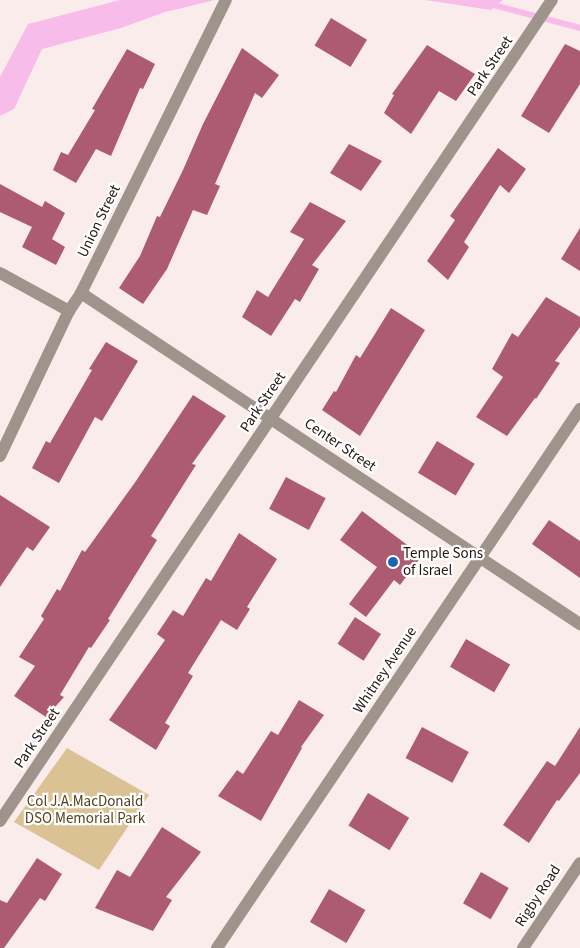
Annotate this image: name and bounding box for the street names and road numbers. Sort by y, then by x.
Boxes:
street label: Park Street [463,33,517,99]
street label: Union Street [74,182,124,260]
street label: Park Street [236,369,290,435]
street label: Center Street [301,415,379,475]
street label: Whitney Avenue [349,623,421,717]
street label: Park Street [10,705,64,771]
street label: Rigby Road [511,862,565,930]

